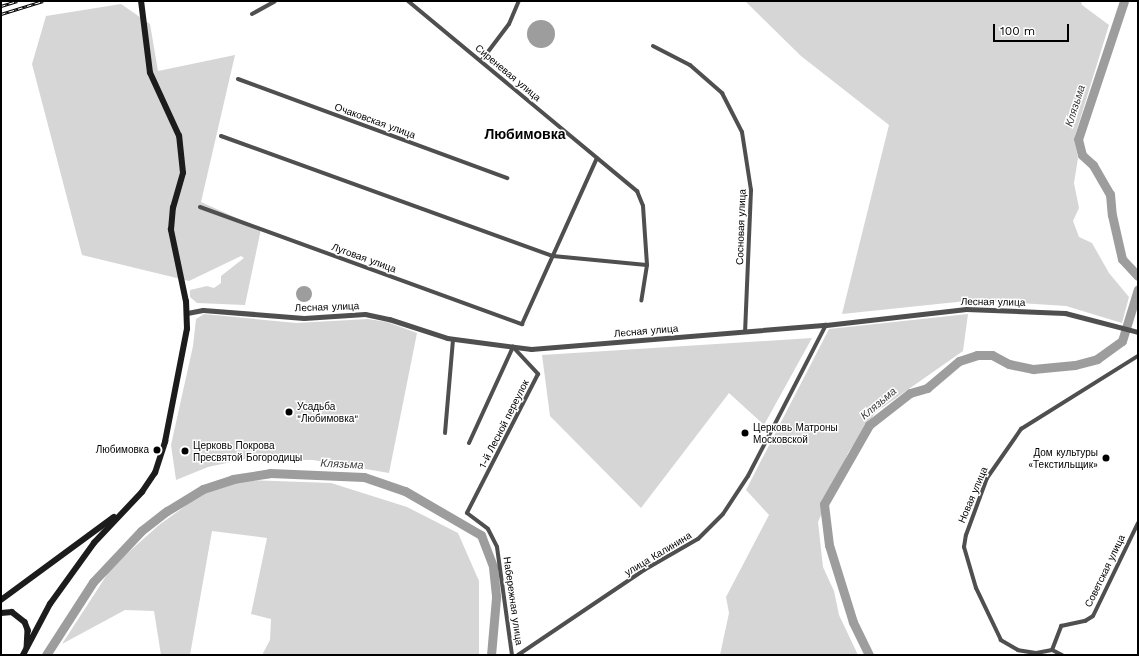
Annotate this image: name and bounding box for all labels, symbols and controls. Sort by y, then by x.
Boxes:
scale bar [995,16,1071,42]
text: 100 m [1000,24,1035,38]
street label: Сиреневая улица [473,42,543,104]
water label: Клязьма [1063,83,1089,129]
street label: Очаковская улица [333,101,417,141]
district label: Любимовка [485,126,565,142]
street label: Сосновая улица [734,189,748,265]
street label: Луговая улица [330,241,398,275]
street label: Лесная улица [961,295,1025,309]
street label: Лесная улица [295,300,359,314]
street label: Лесная улица [613,322,679,340]
street label: 1-й Лесной переулок [476,378,532,470]
water label: Клязьма [858,385,900,423]
place label: Усадьба "Любимовка" [297,400,358,424]
marker: Усадьба "Любимовка" [284,407,294,417]
place label: Церковь Матроны Московской [753,421,838,444]
marker: Церковь Матроны Московской [740,428,750,438]
place label: Церковь Покрова Пресвятой Богородицы [193,439,302,462]
place label: Любимовка [96,444,149,456]
marker: Любимовка [152,445,162,455]
marker: Церковь Покрова Пресвятой Богородицы [180,446,190,456]
place label: Дом культуры «Текстильщик» [1028,446,1098,470]
marker: Дом культуры «Текстильщик» [1101,453,1111,463]
water label: Клязьма [320,457,364,473]
street label: Новая улица [956,465,990,525]
street label: улица Калинина [622,529,694,579]
street label: Советская улица [1082,533,1128,609]
street label: Набережная улица [501,556,525,646]

